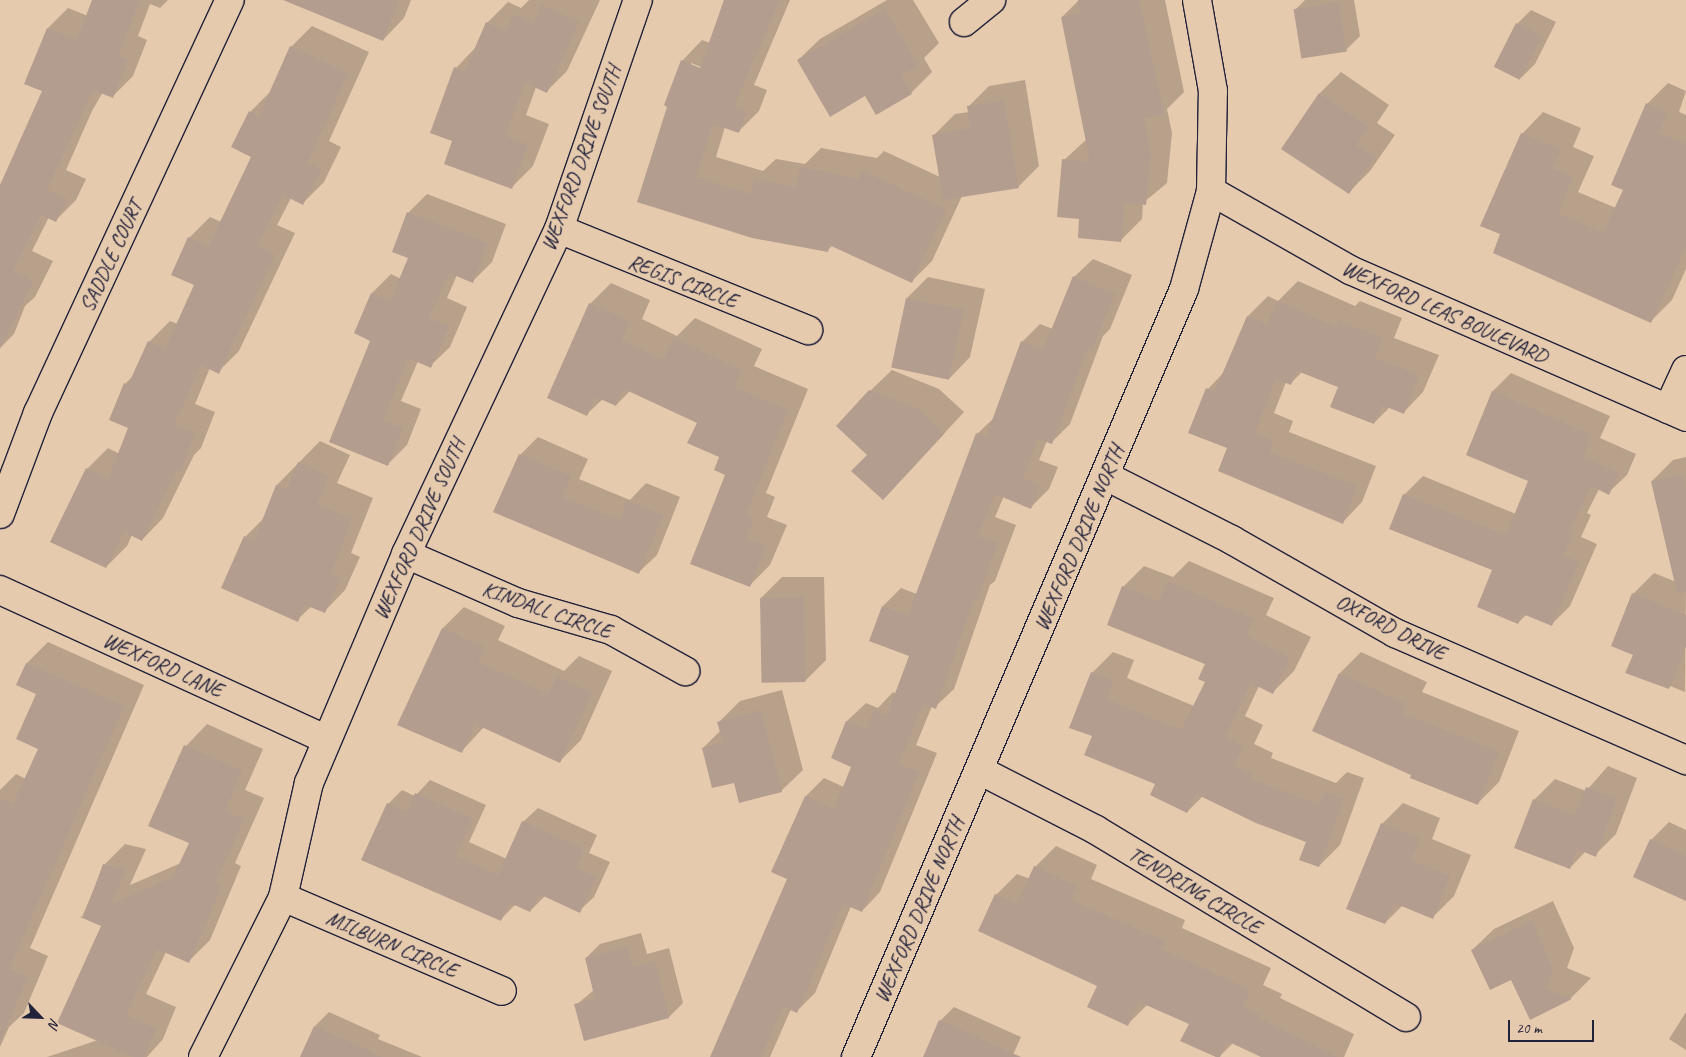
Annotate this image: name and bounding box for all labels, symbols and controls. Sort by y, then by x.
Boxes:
street label: WEXFORD DRIVE SOUTH [536,62,626,254]
street label: SADDLE COURT [74,196,148,316]
street label: REGIS CIRCLE [625,249,741,313]
street label: WEXFORD LEAS BOULEVARD [1337,255,1553,369]
street label: WEXFORD DRIVE SOUTH [368,435,470,623]
street label: WEXFORD DRIVE NORTH [1029,442,1129,634]
street label: KINDALL CIRCLE [480,576,614,644]
street label: OXFORD DRIVE [1332,588,1450,666]
street label: WEXFORD LANE [99,627,227,703]
street label: WEXFORD DRIVE NORTH [869,814,969,1006]
street label: TENDRING CIRCLE [1124,841,1266,939]
street label: MILBURN CIRCLE [323,905,461,983]
north arrow [15,992,65,1042]
scale bar [1511,1010,1597,1042]
text: N [45,1016,64,1031]
text: 20 m [1516,1019,1542,1038]

